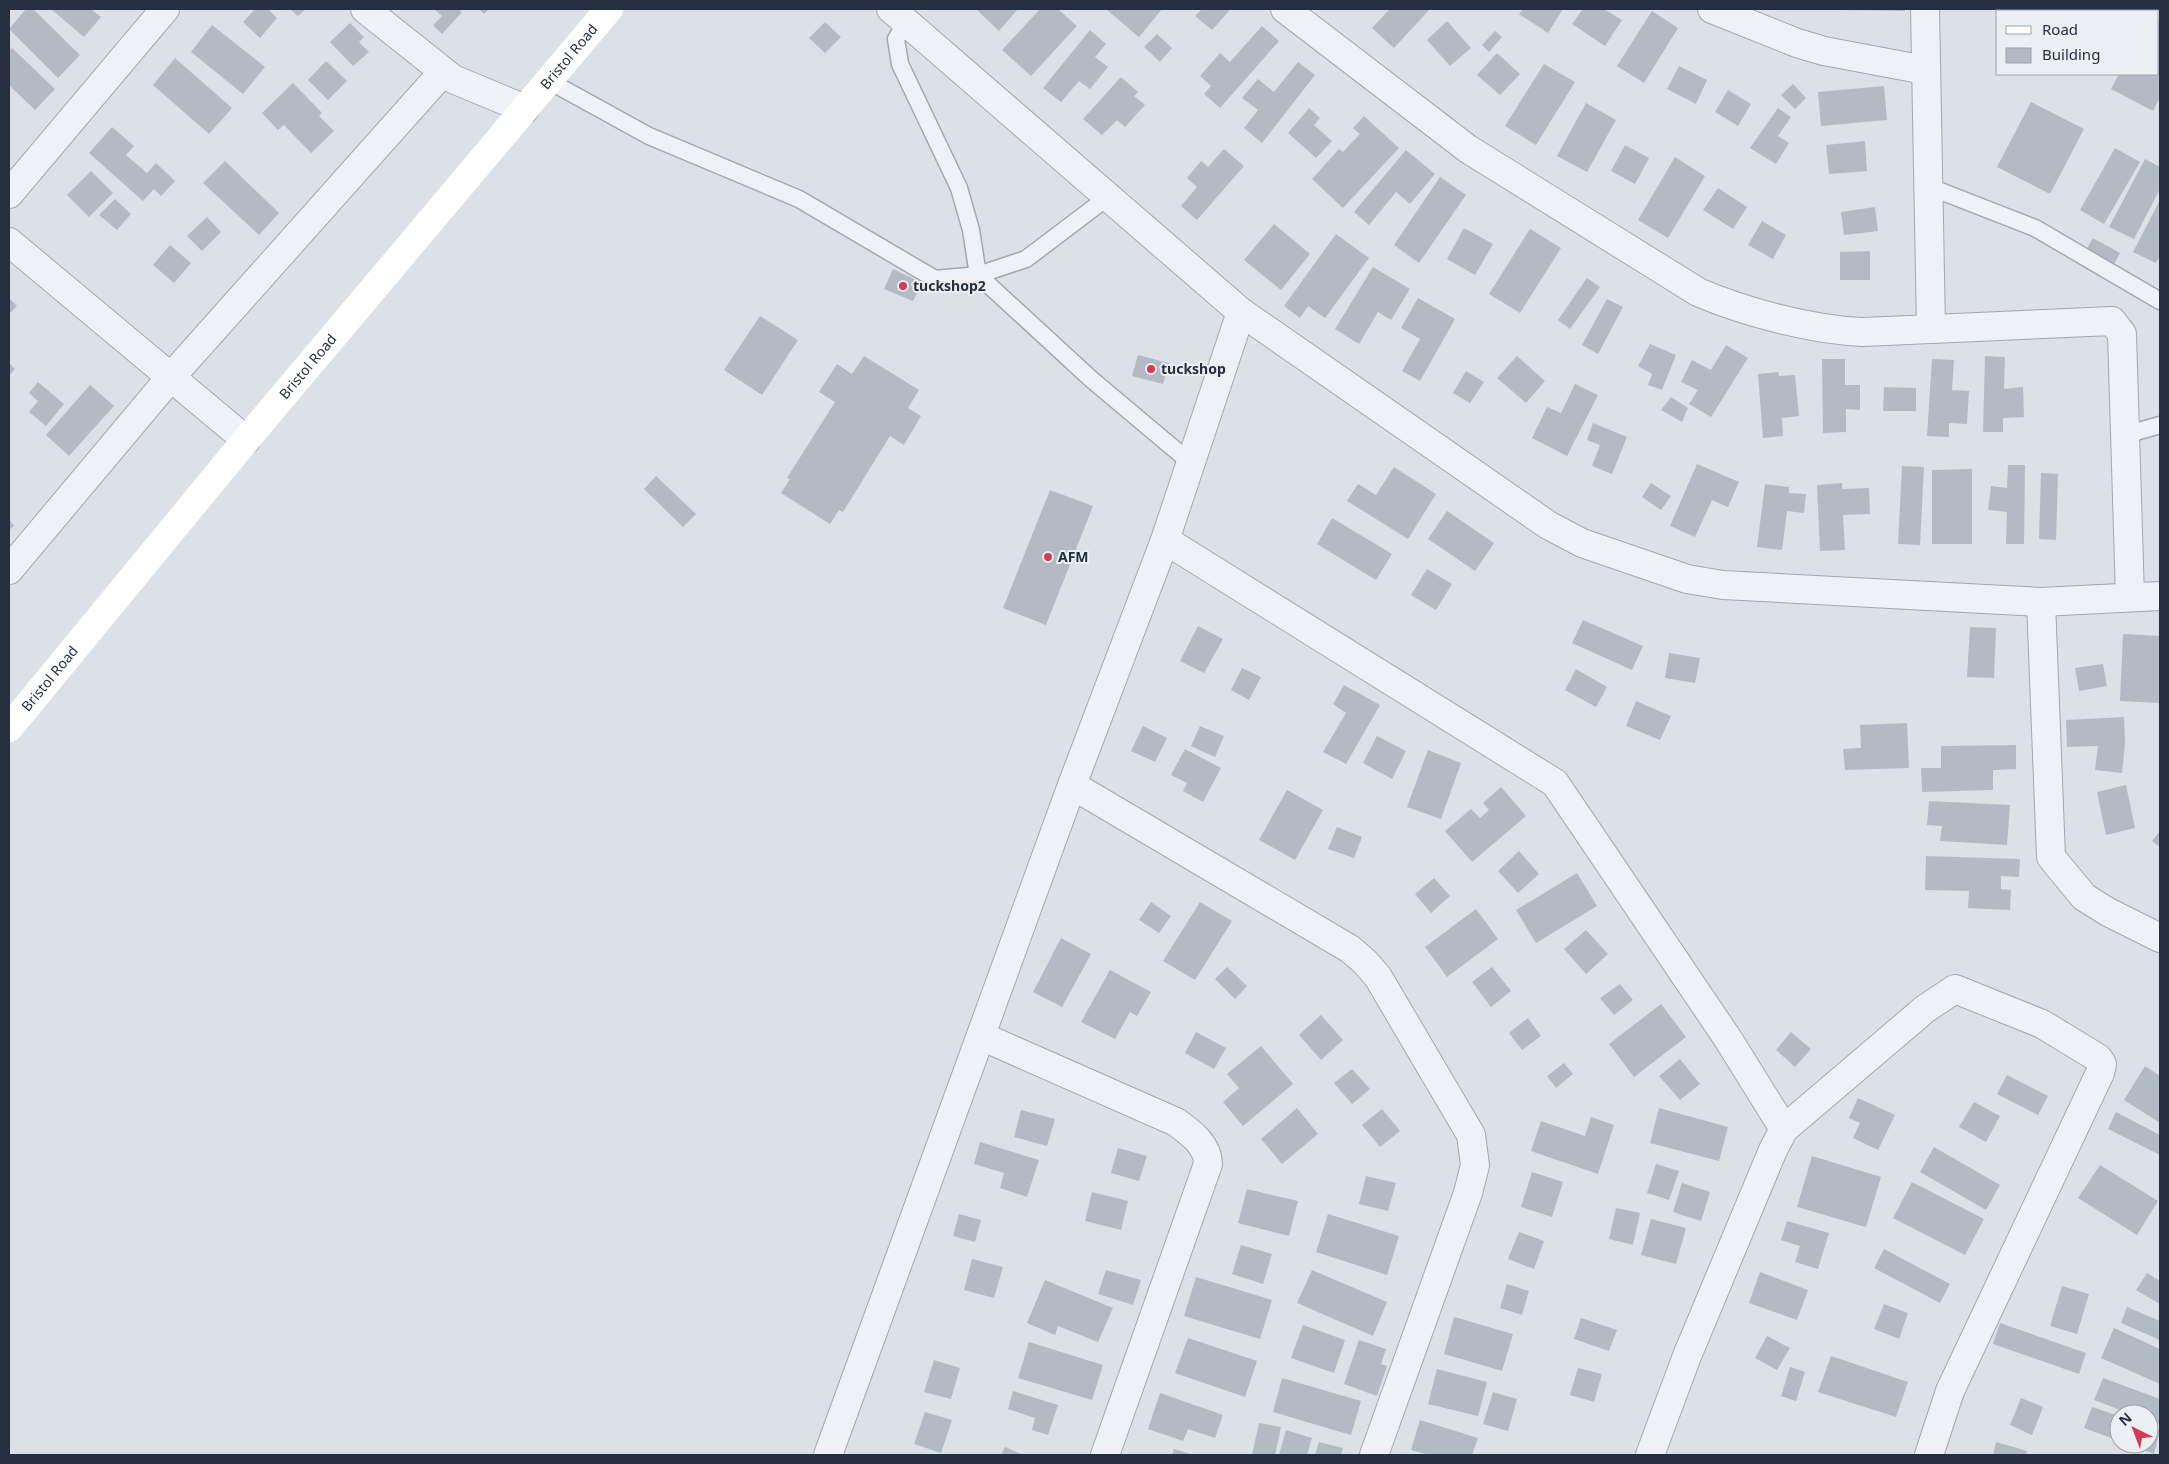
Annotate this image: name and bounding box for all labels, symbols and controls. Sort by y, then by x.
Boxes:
legend [1996,10,2159,75]
text: Road [2042,19,2078,39]
street label: Bristol Road [535,20,601,93]
text: Building [2042,44,2100,64]
place label: tuckshop2 [913,276,986,295]
marker: tuckshop2 [897,280,909,292]
street label: Bristol Road [275,330,340,403]
place label: tuckshop [1161,359,1226,378]
marker: tuckshop [1145,363,1157,375]
place label: AFM [1058,547,1089,566]
marker: AFM [1042,551,1054,563]
street label: Bristol Road [17,641,82,715]
north arrow [2109,1404,2159,1454]
text: N [2114,1408,2136,1430]

